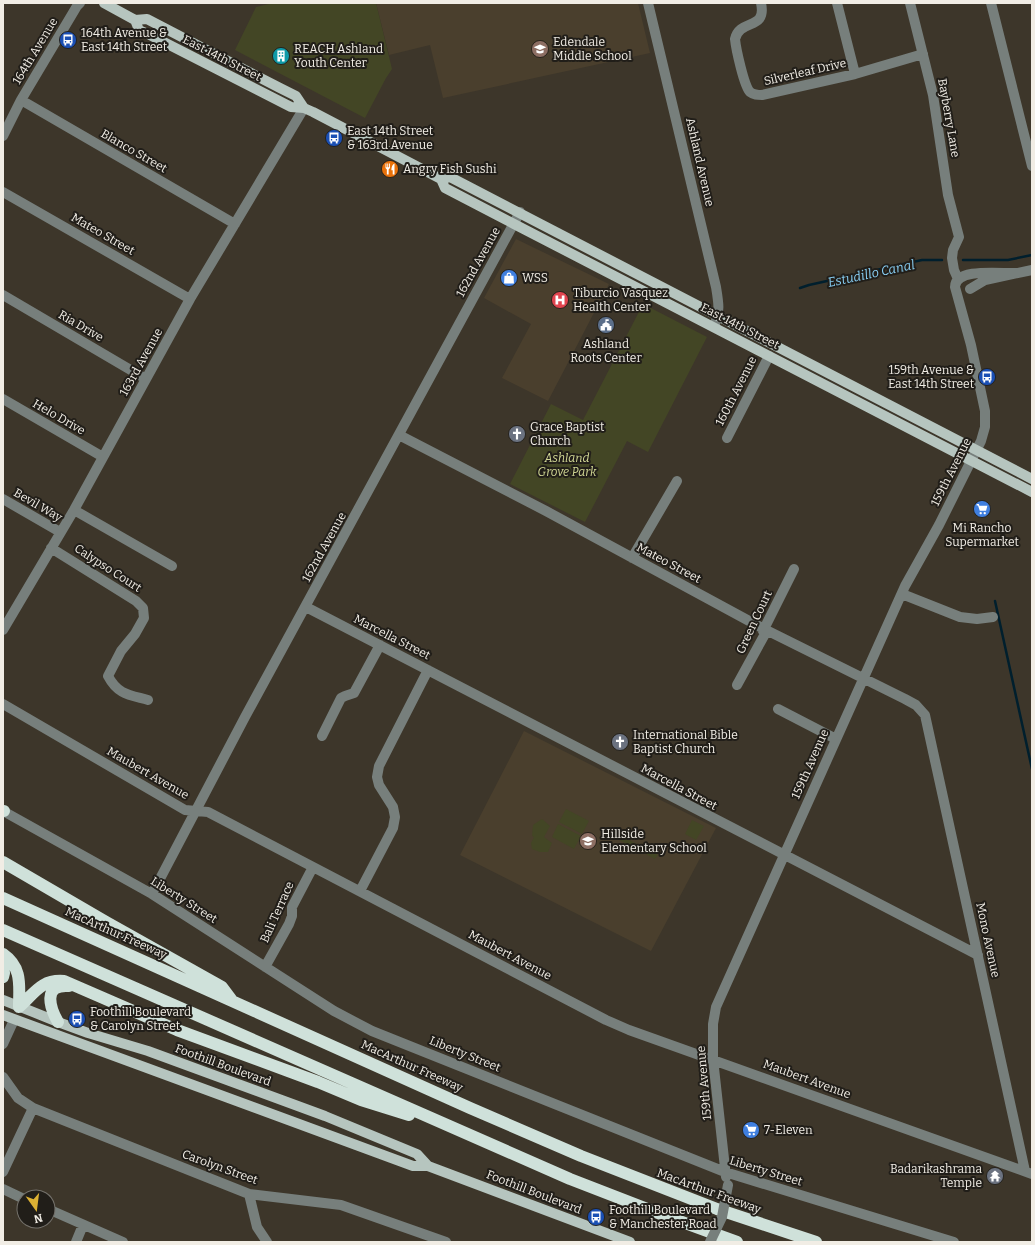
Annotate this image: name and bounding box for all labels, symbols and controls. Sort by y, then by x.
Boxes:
street label: 164th Avenue [10,15,60,87]
place label: 164th Avenue & East 14th Street [81,26,168,54]
bus stop icon: 164th Avenue & East 14th Street [58,30,78,50]
street label: East 14th Street [180,32,264,84]
place label: Edendale Middle School [553,35,632,63]
school or university icon: Edendale Middle School [530,39,550,59]
place label: REACH Ashland Youth Center [294,42,383,70]
building icon: REACH Ashland Youth Center [271,46,291,66]
street label: Silverleaf Drive [762,56,848,88]
street label: Bayberry Lane [935,77,963,159]
street label: Ashland Avenue [683,116,717,208]
place label: East 14th Street & 163rd Avenue [347,124,434,152]
street label: Blanco Street [98,126,170,176]
bus stop icon: East 14th Street & 163rd Avenue [324,128,344,148]
restaurant icon: Angry Fish Sushi [380,159,400,179]
place label: Angry Fish Sushi [403,162,497,176]
street label: Mateo Street [69,210,138,258]
street label: 162nd Avenue [453,225,503,299]
water label: Estudillo Canal [826,257,916,290]
shop icon: WSS [499,268,519,288]
place label: WSS [522,271,548,285]
place label: Tiburcio Vasquez Health Center [573,286,668,314]
hospital icon: Tiburcio Vasquez Health Center [550,290,570,310]
street label: East 14th Street [698,300,782,352]
street label: Ria Drive [56,308,106,344]
public building icon: Ashland Roots Center [596,315,616,335]
street label: 163rd Avenue [117,326,165,398]
place label: Ashland Roots Center [570,337,642,365]
street label: 160th Avenue [713,354,759,428]
place label: 159th Avenue & East 14th Street [888,363,975,391]
bus stop icon: 159th Avenue & East 14th Street [977,367,997,387]
street label: Helo Drive [30,396,88,438]
place label: Grace Baptist Church [530,420,605,448]
church icon: Grace Baptist Church [507,424,527,444]
street label: 159th Avenue [928,436,974,508]
park label: Ashland Grove Park [538,451,597,479]
street label: Bevil Way [11,486,65,525]
supermarket icon: Mi Rancho Supermarket [972,499,992,519]
street label: 162nd Avenue [299,510,349,584]
place label: Mi Rancho Supermarket [945,521,1019,549]
street label: Mateo Street [634,540,704,586]
street label: Calypso Court [72,541,145,595]
street label: Green Court [733,587,775,656]
street label: Marcella Street [351,612,433,663]
street label: 159th Avenue [788,727,832,801]
place label: International Bible Baptist Church [633,728,738,756]
church icon: International Bible Baptist Church [610,732,630,752]
street label: Maubert Avenue [105,744,191,802]
street label: Marcella Street [639,761,720,813]
place label: Hillside Elementary School [601,827,707,855]
school or university icon: Hillside Elementary School [578,831,598,851]
street label: Liberty Street [148,874,220,926]
street label: Bali Terrace [257,879,297,945]
street label: Mono Avenue [973,901,1003,979]
street label: MacArthur Freeway [63,904,170,962]
street label: Maubert Avenue [466,927,554,983]
place label: Foothill Boulevard & Carolyn Street [90,1005,191,1033]
bus stop icon: Foothill Boulevard & Carolyn Street [67,1009,87,1029]
street label: Liberty Street [427,1033,503,1075]
street label: MacArthur Freeway [359,1037,466,1095]
street label: Foothill Boulevard [173,1041,273,1089]
street label: 159th Avenue [694,1045,714,1121]
street label: Maubert Avenue [761,1057,853,1101]
supermarket icon: 7-Eleven [741,1120,761,1140]
place label: 7-Eleven [764,1123,813,1137]
street label: Carolyn Street [180,1147,260,1187]
street label: Liberty Street [728,1153,805,1189]
place label: Badarikashrama Temple [890,1162,982,1190]
street label: MacArthur Freeway [655,1166,764,1217]
temple icon: Badarikashrama Temple [985,1166,1005,1186]
street label: Foothill Boulevard [484,1167,584,1217]
north arrow [16,1189,56,1229]
place label: Foothill Boulevard & Manchester Road [609,1203,717,1231]
bus stop icon: Foothill Boulevard & Manchester Road [586,1207,606,1227]
text: N [32,1211,44,1226]

